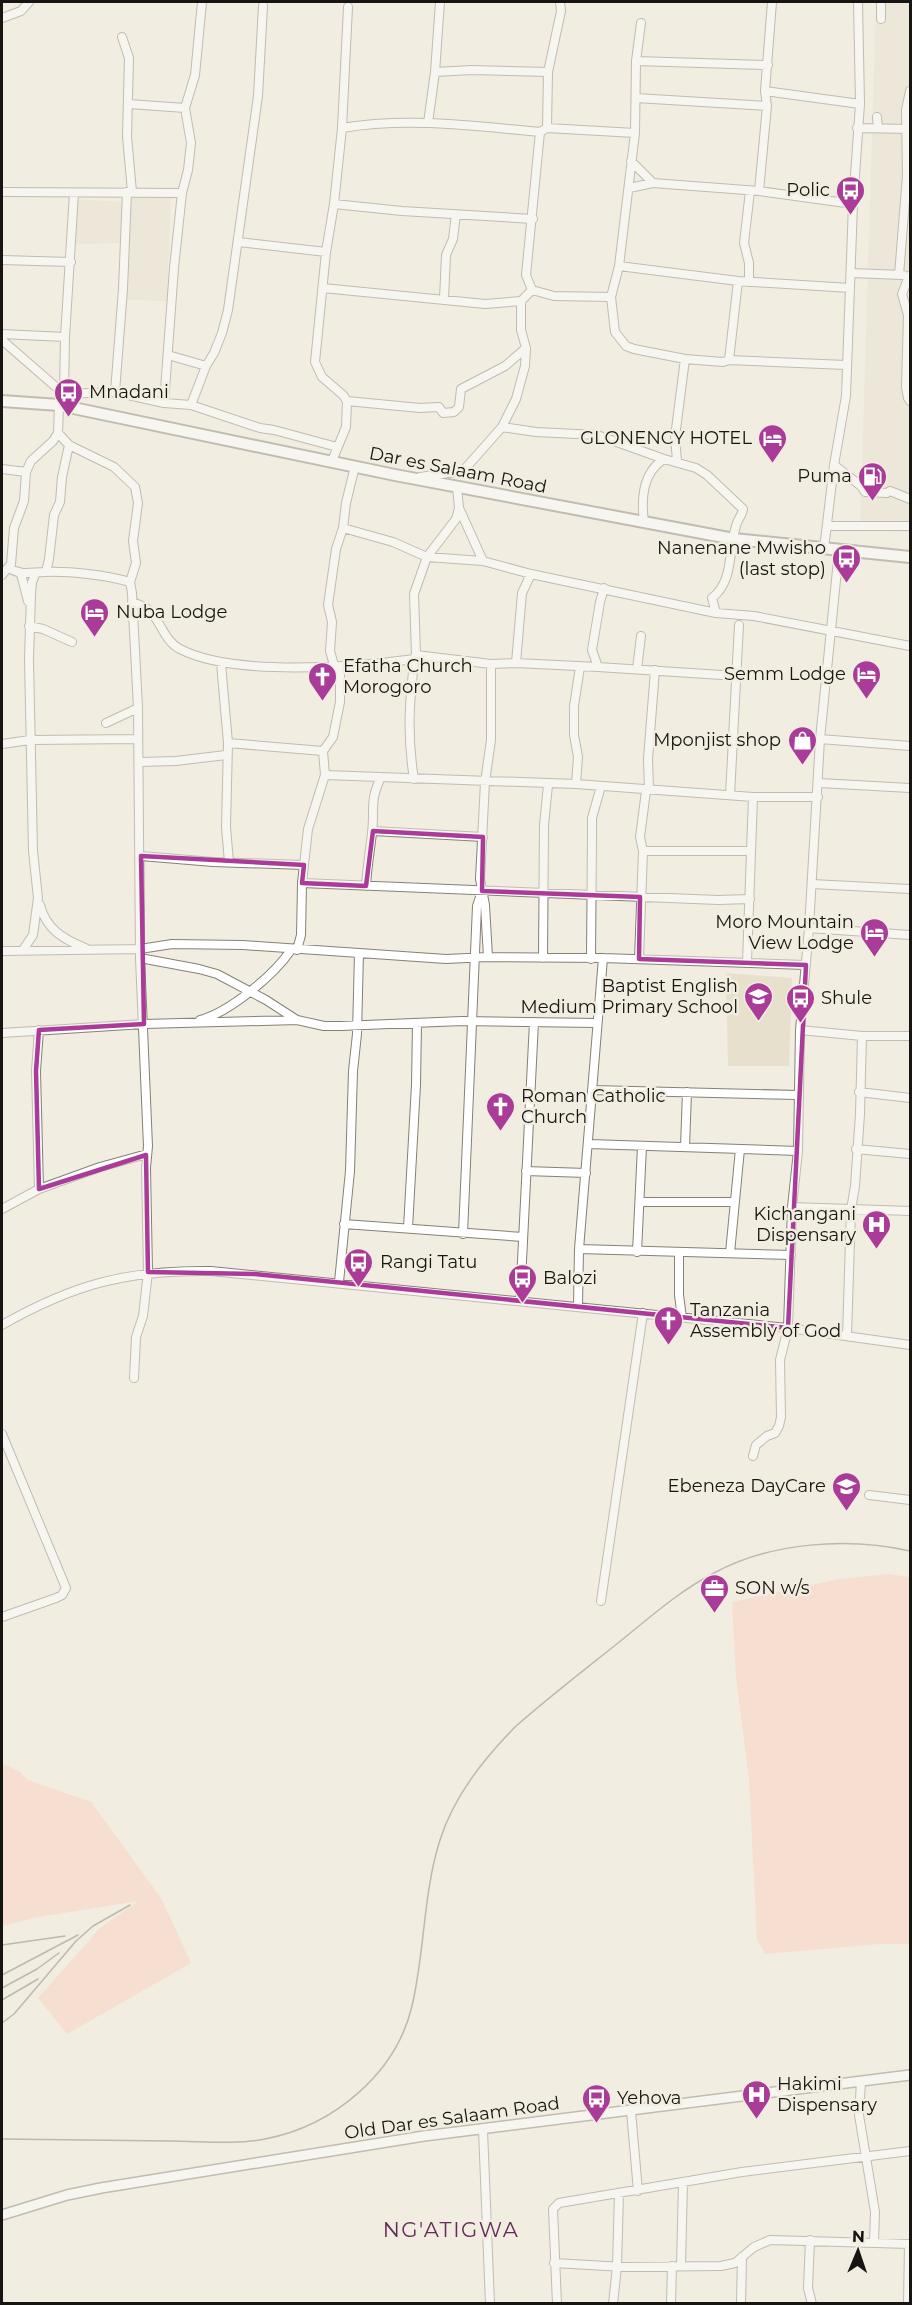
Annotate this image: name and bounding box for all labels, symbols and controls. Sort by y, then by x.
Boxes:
bus stop icon: Polic [835,174,867,216]
place label: Polic [786,179,830,201]
bus stop icon: Mnadani [52,376,84,418]
place label: Mnadani [89,381,169,403]
hotel icon: GLONENCY HOTEL [757,422,789,464]
place label: GLONENCY HOTEL [580,427,752,449]
street label: Dar es Salaam Road [367,442,549,498]
fuel station icon: Puma [857,460,889,502]
place label: Puma [797,465,852,487]
place label: Nanenane Mwisho (last stop) [657,537,826,580]
bus stop icon: Nanenane Mwisho (last stop) [831,542,863,584]
hotel icon: Nuba Lodge [79,596,111,638]
place label: Nuba Lodge [116,601,227,623]
place label: Efatha Church Morogoro [343,655,473,698]
hotel icon: Semm Lodge [851,658,883,700]
church icon: Efatha Church Morogoro [306,660,338,702]
place label: Semm Lodge [724,663,846,685]
shop icon: Mponjist shop [786,724,818,766]
place label: Mponjist shop [653,729,781,751]
place label: Moro Mountain View Lodge [715,911,854,954]
hotel icon: Moro Mountain View Lodge [859,916,891,958]
place label: Baptist English Medium Primary School [521,975,738,1018]
school or university icon: Baptist English Medium Primary School [743,980,775,1022]
bus stop icon: Shule [784,982,816,1024]
place label: Shule [821,987,872,1009]
place label: Roman Catholic Church [521,1085,666,1128]
church icon: Roman Catholic Church [484,1090,516,1132]
place label: Kichangani Dispensary [753,1203,856,1246]
hospital icon: Kichangani Dispensary [861,1208,893,1250]
bus stop icon: Rangi Tatu [343,1246,375,1288]
place label: Rangi Tatu [380,1251,477,1273]
bus stop icon: Balozi [506,1262,538,1304]
place label: Balozi [543,1267,597,1289]
place label: Tanzania Assembly of God [690,1299,841,1342]
church icon: Tanzania Assembly of God [653,1304,685,1346]
school or university icon: Ebeneza DayCare [831,1470,863,1512]
place label: Ebeneza DayCare [668,1475,826,1497]
office icon: SON w/s [698,1572,730,1614]
place label: SON w/s [735,1577,810,1599]
place label: Hakimi Dispensary [777,2073,877,2116]
hospital icon: Hakimi Dispensary [740,2078,772,2120]
bus stop icon: Yehova [580,2082,612,2124]
place label: Yehova [617,2087,681,2109]
street label: Old Dar es Salaam Road [343,2092,561,2144]
district label: NG'ATIGWA [383,2217,519,2242]
north arrow [828,2221,888,2281]
text: N [852,2227,865,2246]

